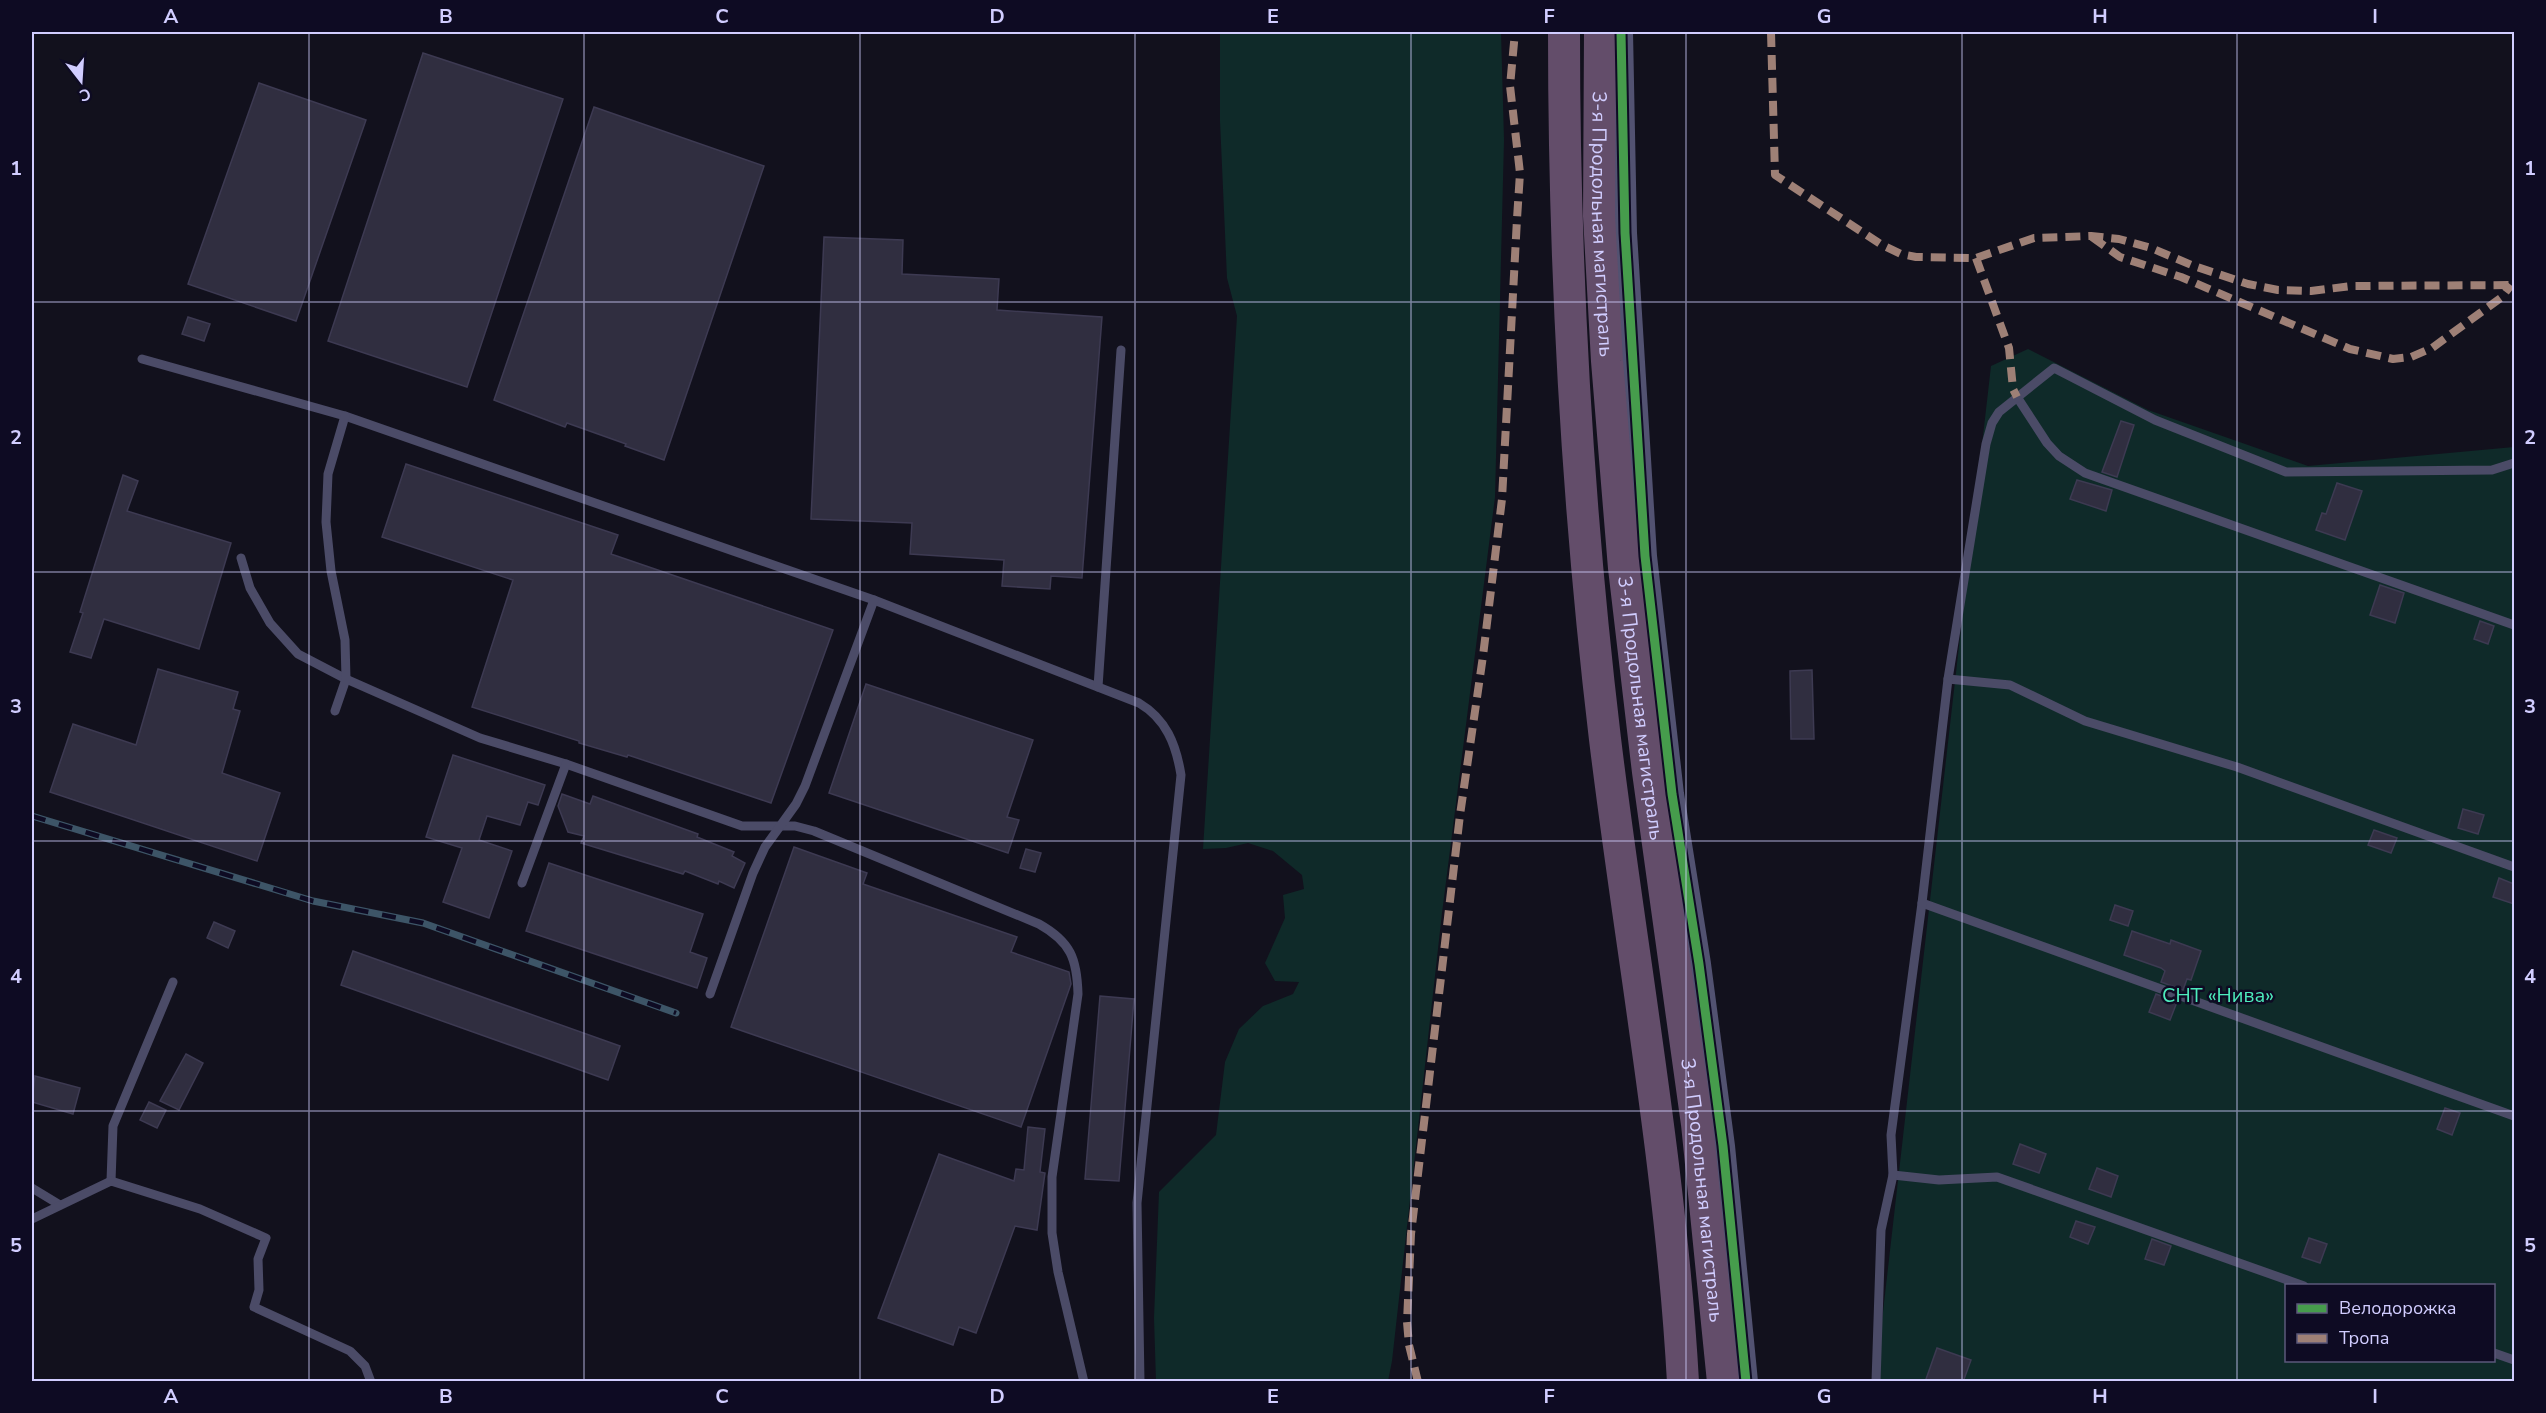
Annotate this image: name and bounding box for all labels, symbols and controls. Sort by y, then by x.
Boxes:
text: A [164,3,179,30]
text: B [439,3,453,30]
text: C [715,3,729,30]
text: D [989,3,1005,30]
text: E [1267,3,1279,30]
text: F [1543,3,1555,30]
text: G [1817,3,1831,30]
text: H [2092,3,2108,30]
text: I [2372,3,2378,30]
north arrow [51,51,111,111]
text: С [77,82,94,107]
street label: 3-я Продольная магистраль [1585,91,1620,358]
text: 1 [10,155,22,182]
text: 1 [2524,155,2536,182]
text: 2 [10,424,22,451]
text: 2 [2524,424,2536,451]
street label: 3-я Продольная магистраль [1611,575,1670,842]
text: 3 [10,693,22,720]
text: 3 [2524,693,2536,720]
text: 4 [10,963,22,990]
text: 4 [2524,963,2536,990]
park label: СНТ «Нива» [2162,982,2274,1009]
street label: 3-я Продольная магистраль [1674,1056,1730,1324]
text: 5 [10,1232,22,1259]
text: 5 [2524,1232,2536,1259]
legend [2285,1284,2495,1362]
text: Велодорожка [2339,1296,2456,1320]
text: Тропа [2339,1326,2390,1350]
text: A [164,1383,179,1410]
text: B [439,1383,453,1410]
text: C [715,1383,729,1410]
text: D [989,1383,1005,1410]
text: E [1267,1383,1279,1410]
text: F [1543,1383,1555,1410]
text: G [1817,1383,1831,1410]
text: H [2092,1383,2108,1410]
text: I [2372,1383,2378,1410]

